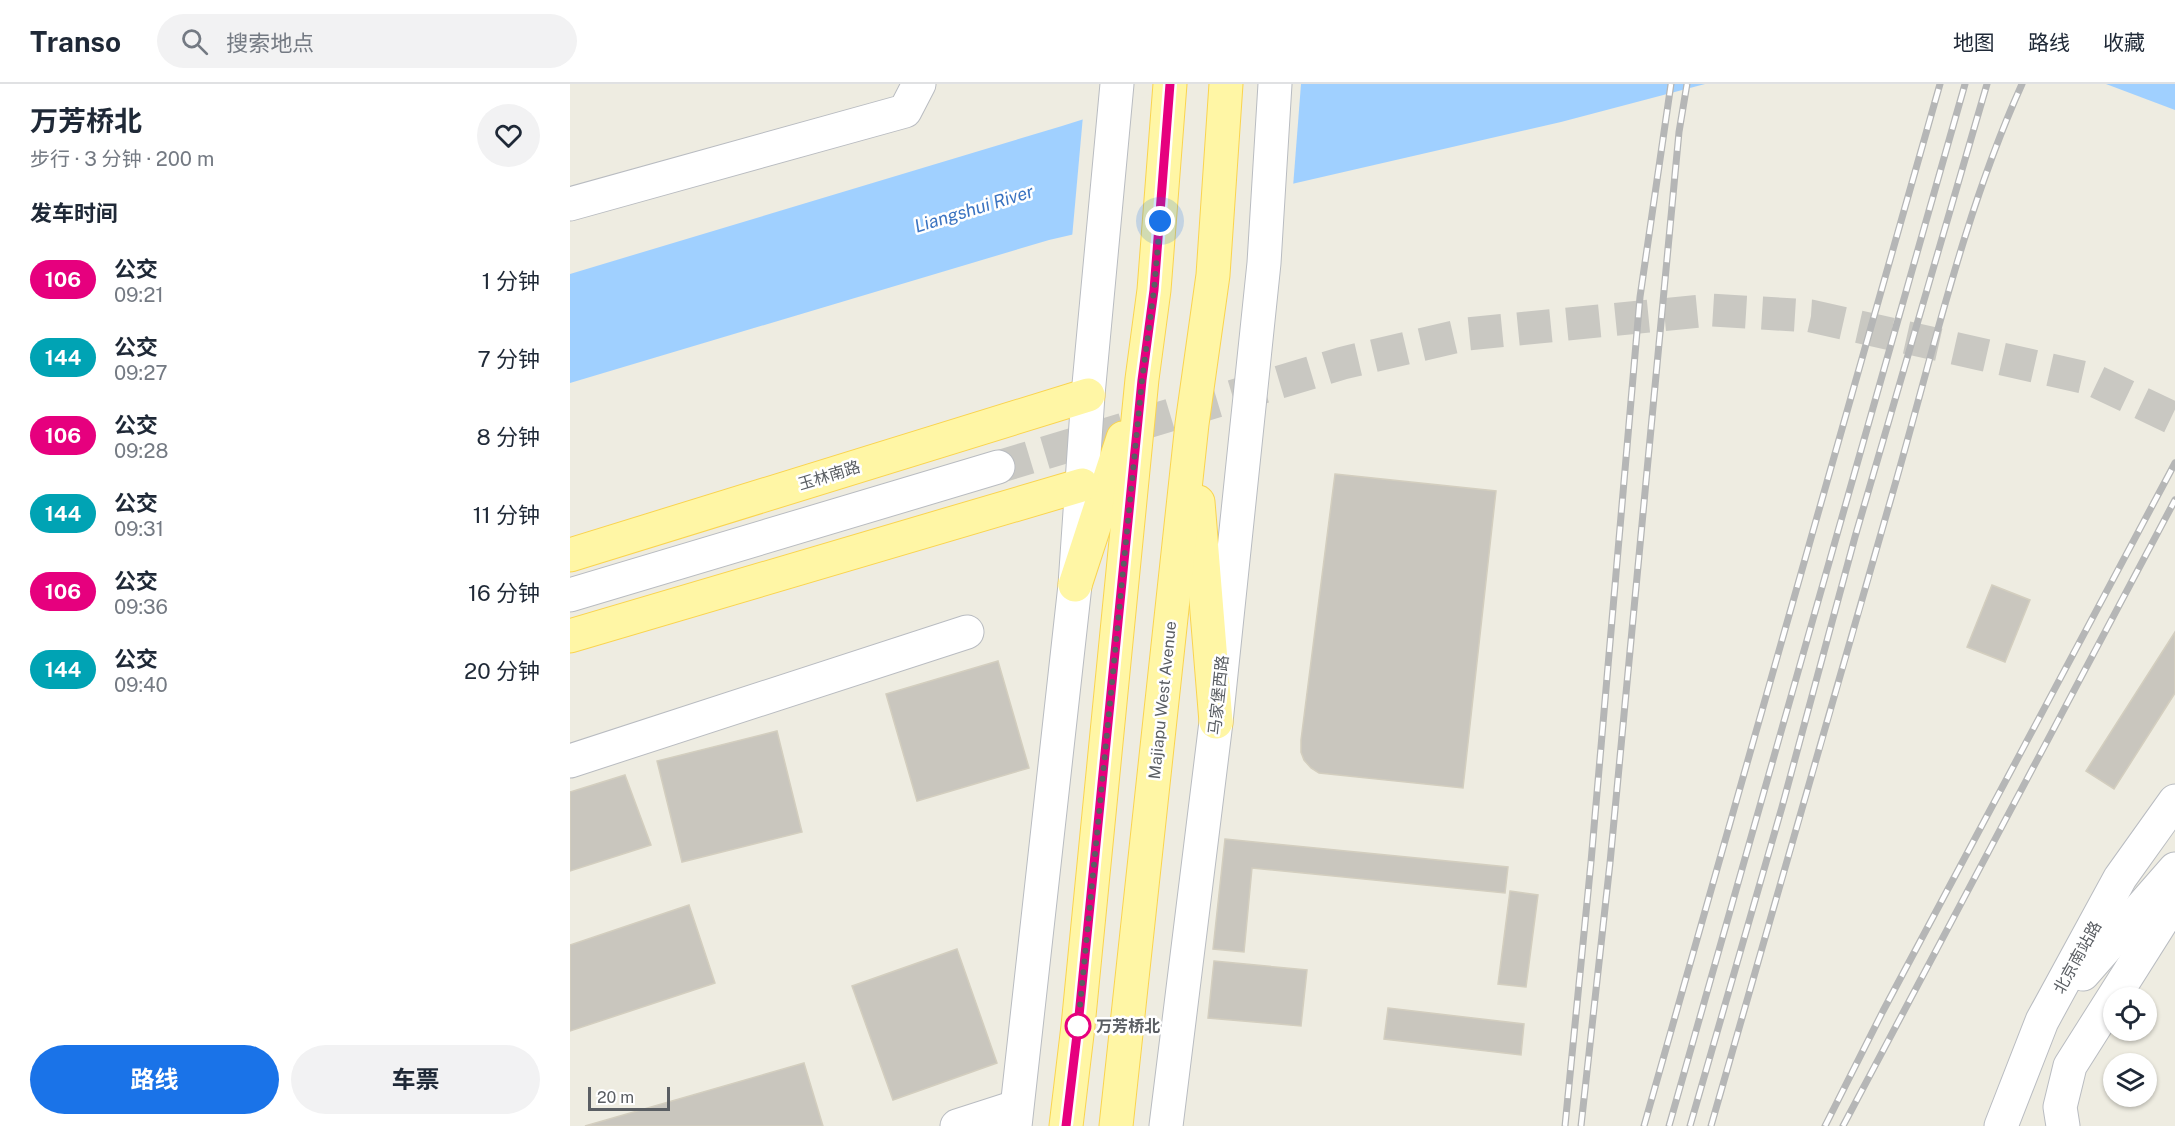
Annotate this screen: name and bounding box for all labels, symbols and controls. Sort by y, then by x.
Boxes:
search box [157,14,577,68]
text: Transo [30,25,121,58]
icon: search [178,25,211,58]
text: 搜索地点 [226,30,314,56]
text: 地图 [1953,30,1995,55]
text: 路线 [2028,30,2070,55]
text: 收藏 [2103,30,2145,55]
text: 万芳桥北 [30,104,142,137]
button: heart [477,104,540,167]
text: 步行 · 3 分钟 · 200 m [30,147,214,171]
water label: Liangshui River [912,180,1036,237]
text: 发车时间 [30,200,118,226]
your location [1145,206,1175,236]
text: 公交 [114,256,158,282]
text: 106 [45,267,81,292]
text: 1 分钟 [482,268,540,294]
text: 09:21 [114,283,164,307]
text: 公交 [114,334,158,360]
text: 144 [45,345,81,370]
text: 7 分钟 [477,346,540,372]
text: 09:27 [114,361,167,385]
text: 公交 [114,412,158,438]
text: 106 [45,423,81,448]
text: 8 分钟 [476,424,540,450]
text: 09:28 [114,439,168,463]
street label: 玉林南路 [796,457,863,494]
text: 公交 [114,490,158,516]
text: 144 [45,501,81,526]
text: 11 分钟 [473,502,540,528]
text: 09:31 [114,517,164,541]
text: 公交 [114,568,158,594]
text: 106 [45,579,81,604]
text: 16 分钟 [468,580,540,606]
text: 09:36 [114,595,168,619]
street label: Majiapu West Avenue [1145,620,1180,780]
text: 公交 [114,646,158,672]
street label: 马家堡西路 [1205,654,1232,736]
text: 144 [45,657,81,682]
text: 20 分钟 [464,658,540,684]
text: 09:40 [114,673,168,697]
street label: 北京南站路 [2050,918,2105,997]
map controls [2103,987,2157,1107]
button: locate [2103,987,2157,1041]
marker: 万芳桥北 [1065,1013,1091,1039]
place label: 万芳桥北 [1096,1017,1160,1036]
button: 路线 [30,1045,279,1114]
button: 车票 [291,1045,540,1114]
button: layers [2103,1053,2157,1107]
scale bar [588,1084,670,1112]
text: 20 m [597,1088,634,1107]

